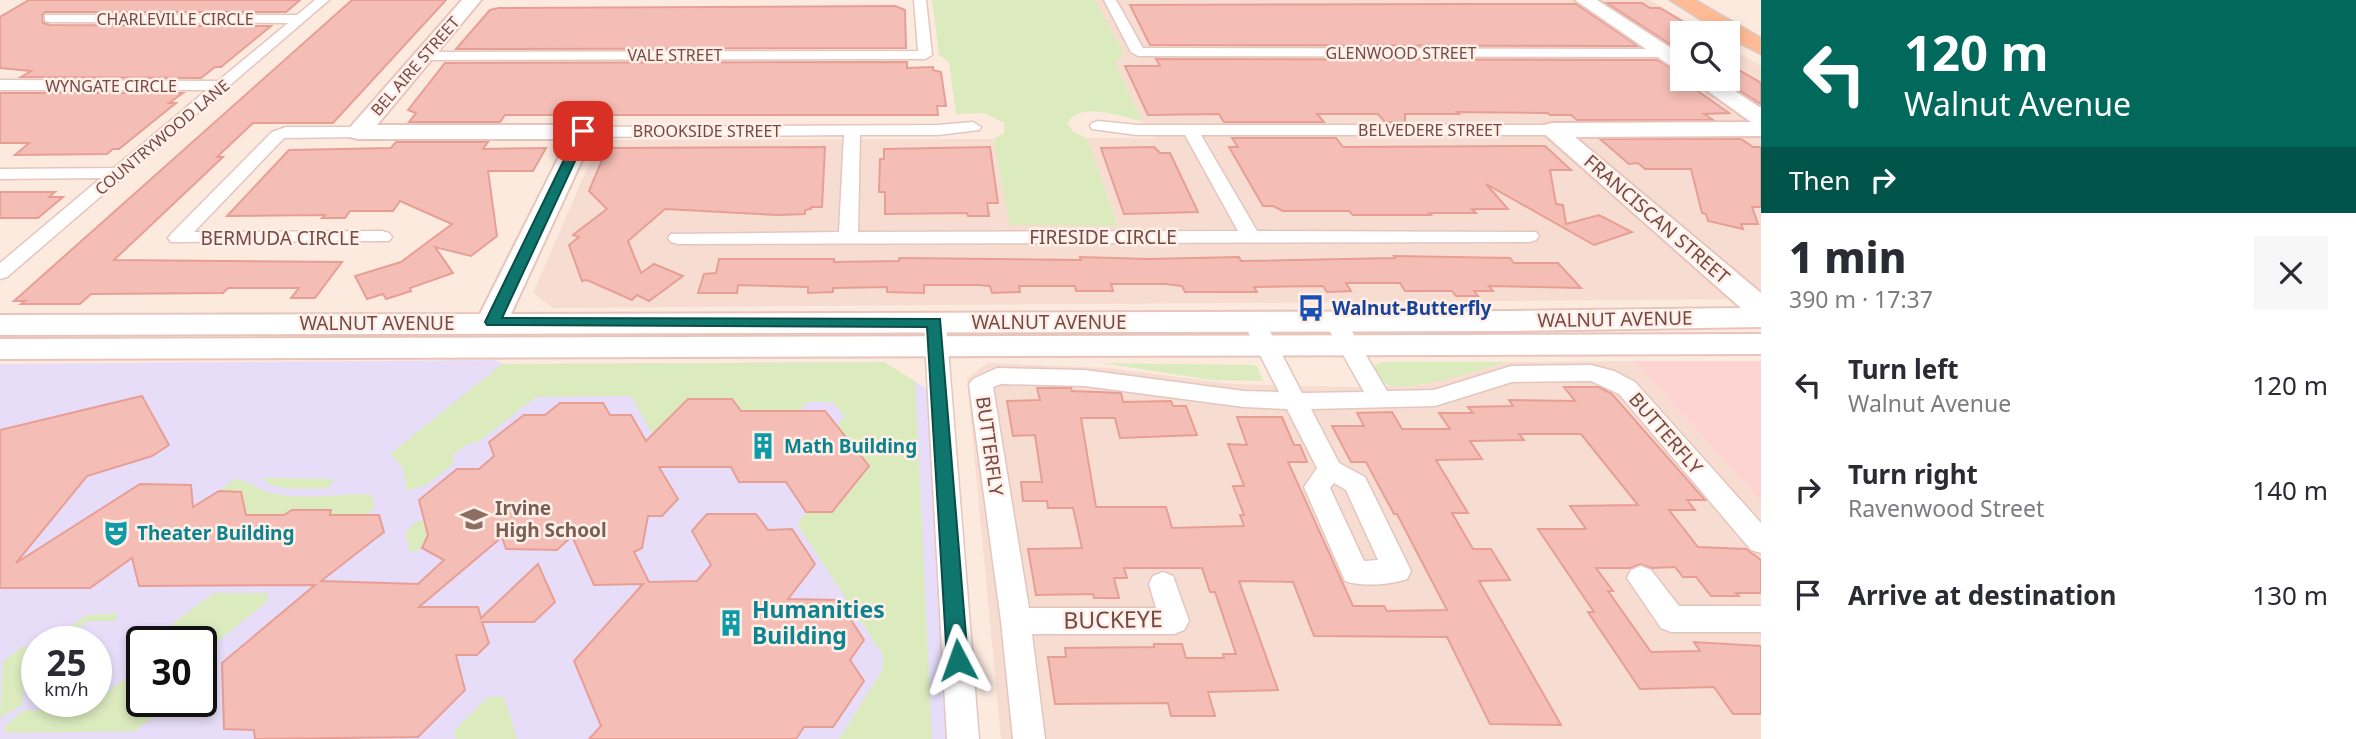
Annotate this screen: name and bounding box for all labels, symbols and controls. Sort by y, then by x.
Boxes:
street label: CHARLEVILLE CIRCLE [96,8,254,30]
street label: BEL AIRE STREET [366,12,464,120]
text: 120 m [1904,19,2049,85]
map controls [1670,21,1740,91]
button: search [1670,21,1740,91]
icon: left [1789,28,1880,119]
street label: GLENWOOD STREET [1326,42,1477,64]
street label: VALE STREET [628,44,723,66]
street label: COUNTRYWOOD LANE [90,74,234,200]
street label: WYNGATE CIRCLE [45,75,177,97]
text: Walnut Avenue [1904,82,2131,125]
pin [553,101,613,161]
icon: arrive [564,112,602,150]
street label: BELVEDERE STREET [1358,119,1502,141]
street label: BROOKSIDE STREET [633,120,781,142]
street label: FRANCISCAN STREET [1579,148,1736,290]
icon: right [1864,161,1902,199]
text: Then [1789,162,1850,198]
street label: FIRESIDE CIRCLE [1029,224,1177,250]
street label: BERMUDA CIRCLE [200,225,360,251]
text: 1 min [1789,228,1906,285]
button: close [2254,236,2328,310]
text: 390 m · 17:37 [1789,283,1933,315]
bus stop icon: Walnut-Butterfly [1296,293,1326,323]
place label: Walnut-Butterfly [1332,295,1492,321]
street label: WALNUT AVENUE [1537,305,1693,333]
street label: WALNUT AVENUE [971,309,1127,335]
street label: WALNUT AVENUE [299,310,455,336]
text: Turn left [1848,351,1959,387]
icon: left [1789,366,1827,404]
text: 120 m [2252,367,2328,403]
street label: BUTTERFLY [1623,387,1709,479]
text: Walnut Avenue [1848,387,2011,419]
street label: BUTTERFLY [970,395,1010,498]
building icon: Math Building [748,431,778,461]
place label: Math Building [784,433,917,459]
text: Turn right [1848,456,1978,492]
icon: right [1789,471,1827,509]
text: 140 m [2252,472,2328,508]
text: Ravenwood Street [1848,492,2044,524]
place label: Irvine High School [495,495,607,543]
school or university icon: Irvine High School [459,504,489,534]
theatre icon: Theater Building [101,518,131,548]
place label: Theater Building [137,520,294,546]
icon: arrive [1789,576,1827,614]
text: Arrive at destination [1848,577,2117,613]
text: 130 m [2252,577,2328,613]
place label: Humanities Building [752,593,885,651]
street label: BUCKEYE [1063,602,1163,636]
building icon: Humanities Building [716,608,746,638]
position arrow [921,623,995,697]
speed limit sign: 30 [126,626,217,717]
text: 25 [46,639,87,686]
text: km/h [44,677,89,701]

